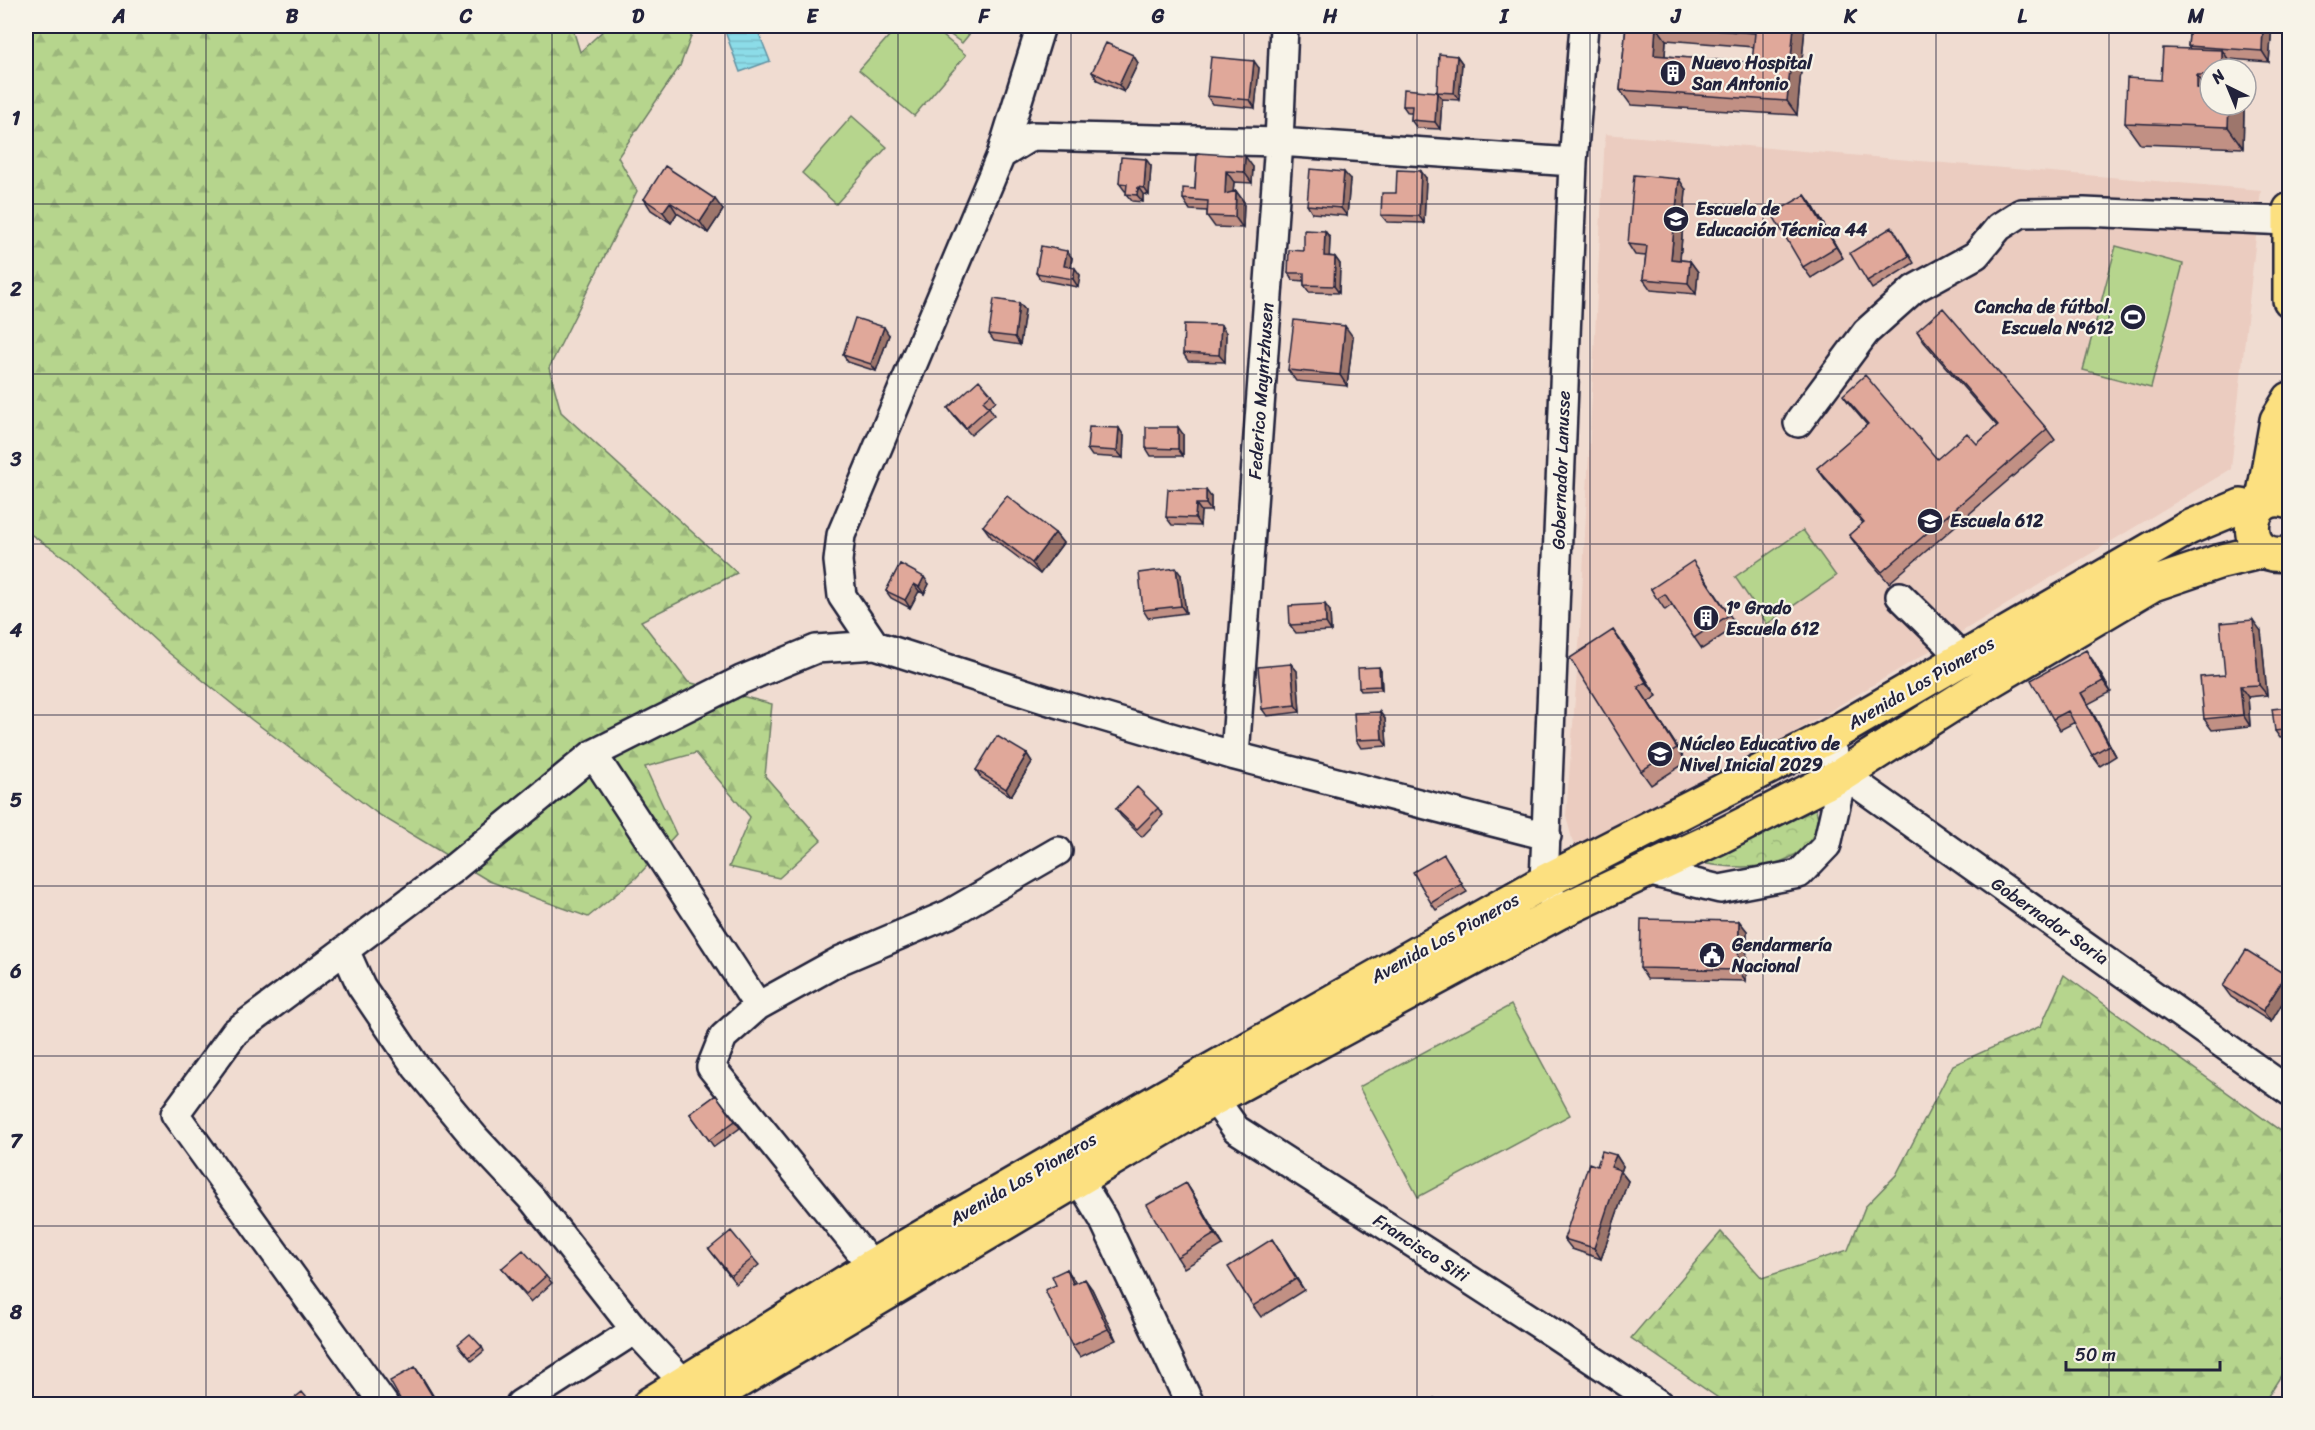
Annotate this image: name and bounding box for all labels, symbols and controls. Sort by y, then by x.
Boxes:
text: A [111,0,126,34]
text: B [286,0,299,34]
text: C [459,0,473,34]
text: D [632,0,645,34]
text: E [806,0,819,34]
text: F [978,0,991,34]
text: G [1151,0,1165,34]
text: H [1322,0,1338,34]
text: I [1499,0,1510,34]
text: J [1670,0,1682,34]
text: K [1843,0,1858,34]
text: L [2017,0,2027,34]
text: M [2187,0,2205,34]
place label: Nuevo Hospital San Antonio [1691,47,1813,100]
north arrow [2198,57,2258,117]
building icon: Nuevo Hospital San Antonio [1658,58,1688,88]
text: N [2203,61,2233,91]
text: 1 [12,101,21,136]
place label: Escuela de Educación Técnica 44 [1696,193,1868,246]
school or university icon: Escuela de Educación Técnica 44 [1661,204,1691,234]
text: 2 [9,272,22,307]
place label: Cancha de fútbol. Escuela Nº612 [1974,291,2115,344]
street label: Federico Mayntzhusen [1239,301,1283,480]
sports icon: Cancha de fútbol. Escuela Nº612 [2118,302,2148,332]
street label: Gobernador Lanusse [1542,390,1580,550]
text: 3 [10,442,22,477]
place label: Escuela 612 [1950,505,2044,537]
school or university icon: Escuela 612 [1915,506,1945,536]
place label: 1º Grado Escuela 612 [1726,592,1820,645]
building icon: 1º Grado Escuela 612 [1691,603,1721,633]
text: 4 [9,613,23,648]
street label: Avenida Los Pioneros [1840,627,2001,739]
place label: Núcleo Educativo de Nivel Inicial 2029 [1679,728,1841,781]
school or university icon: Núcleo Educativo de Nivel Inicial 2029 [1645,739,1675,769]
text: 5 [10,783,22,818]
street label: Gobernador Soria [1984,868,2116,974]
street label: Avenida Los Pioneros [1364,883,1526,993]
place label: Gendarmería Nacional [1731,929,1832,982]
public building icon: Gendarmería Nacional [1697,940,1727,970]
text: 6 [9,954,22,989]
street label: Avenida Los Pioneros [942,1123,1103,1235]
text: 7 [10,1124,23,1159]
street label: Francisco Siti [1366,1205,1476,1292]
text: 8 [9,1295,23,1330]
scale bar [2066,1334,2220,1372]
text: 50 m [2075,1339,2116,1371]

